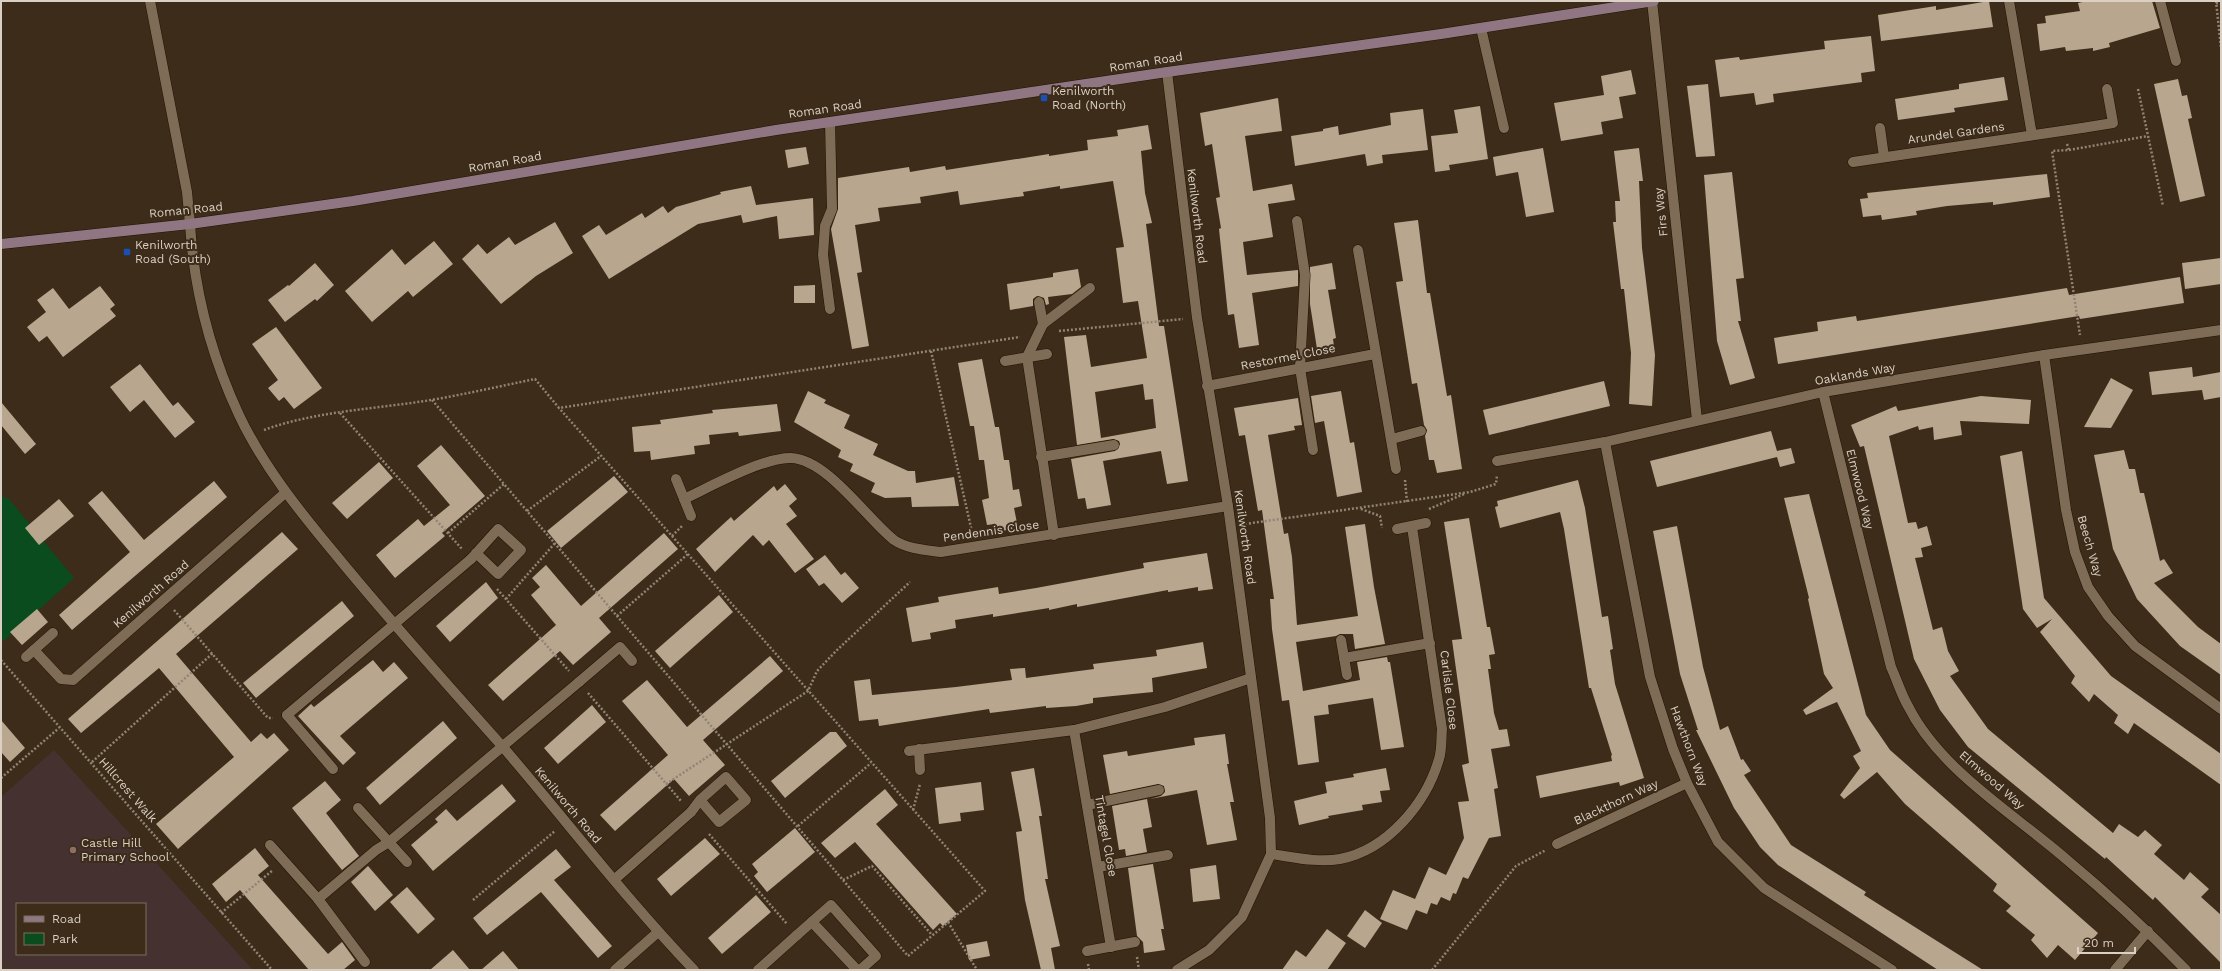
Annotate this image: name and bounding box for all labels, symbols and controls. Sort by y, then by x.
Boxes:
street label: Roman Road [1108,49,1184,75]
place label: Kenilworth Road (North) [1052,84,1126,112]
marker: Kenilworth Road (North) [1039,93,1049,103]
street label: Roman Road [787,97,863,121]
street label: Arundel Gardens [1907,119,2005,147]
street label: Roman Road [467,149,543,175]
street label: Kenilworth Road [1184,168,1210,264]
street label: Firs Way [1651,186,1671,237]
street label: Roman Road [148,199,224,221]
place label: Kenilworth Road (South) [135,238,211,266]
marker: Kenilworth Road (South) [122,247,132,257]
street label: Restormel Close [1239,341,1337,373]
street label: Oaklands Way [1813,360,1897,388]
street label: Elmwood Way [1843,448,1877,531]
street label: Kenilworth Road [1231,489,1259,585]
street label: Beech Way [2075,514,2106,579]
street label: Pendennis Close [942,517,1040,545]
street label: Kenilworth Road [110,557,192,631]
street label: Carlisle Close [1437,649,1461,731]
street label: Hawthorn Way [1667,704,1711,789]
street label: Elmwood Way [1956,748,2028,813]
street label: Hillcrest Walk [96,755,160,825]
street label: Kenilworth Road [532,764,604,846]
street label: Blackthorn Way [1572,776,1661,828]
street label: Tintagel Close [1092,794,1120,878]
place label: Castle Hill Primary School [81,836,170,864]
marker: Castle Hill Primary School [68,845,78,855]
legend [16,903,146,955]
text: Road [52,912,81,926]
scale bar [2078,929,2135,955]
text: Park [52,932,78,946]
text: 20 m [2084,936,2114,950]

